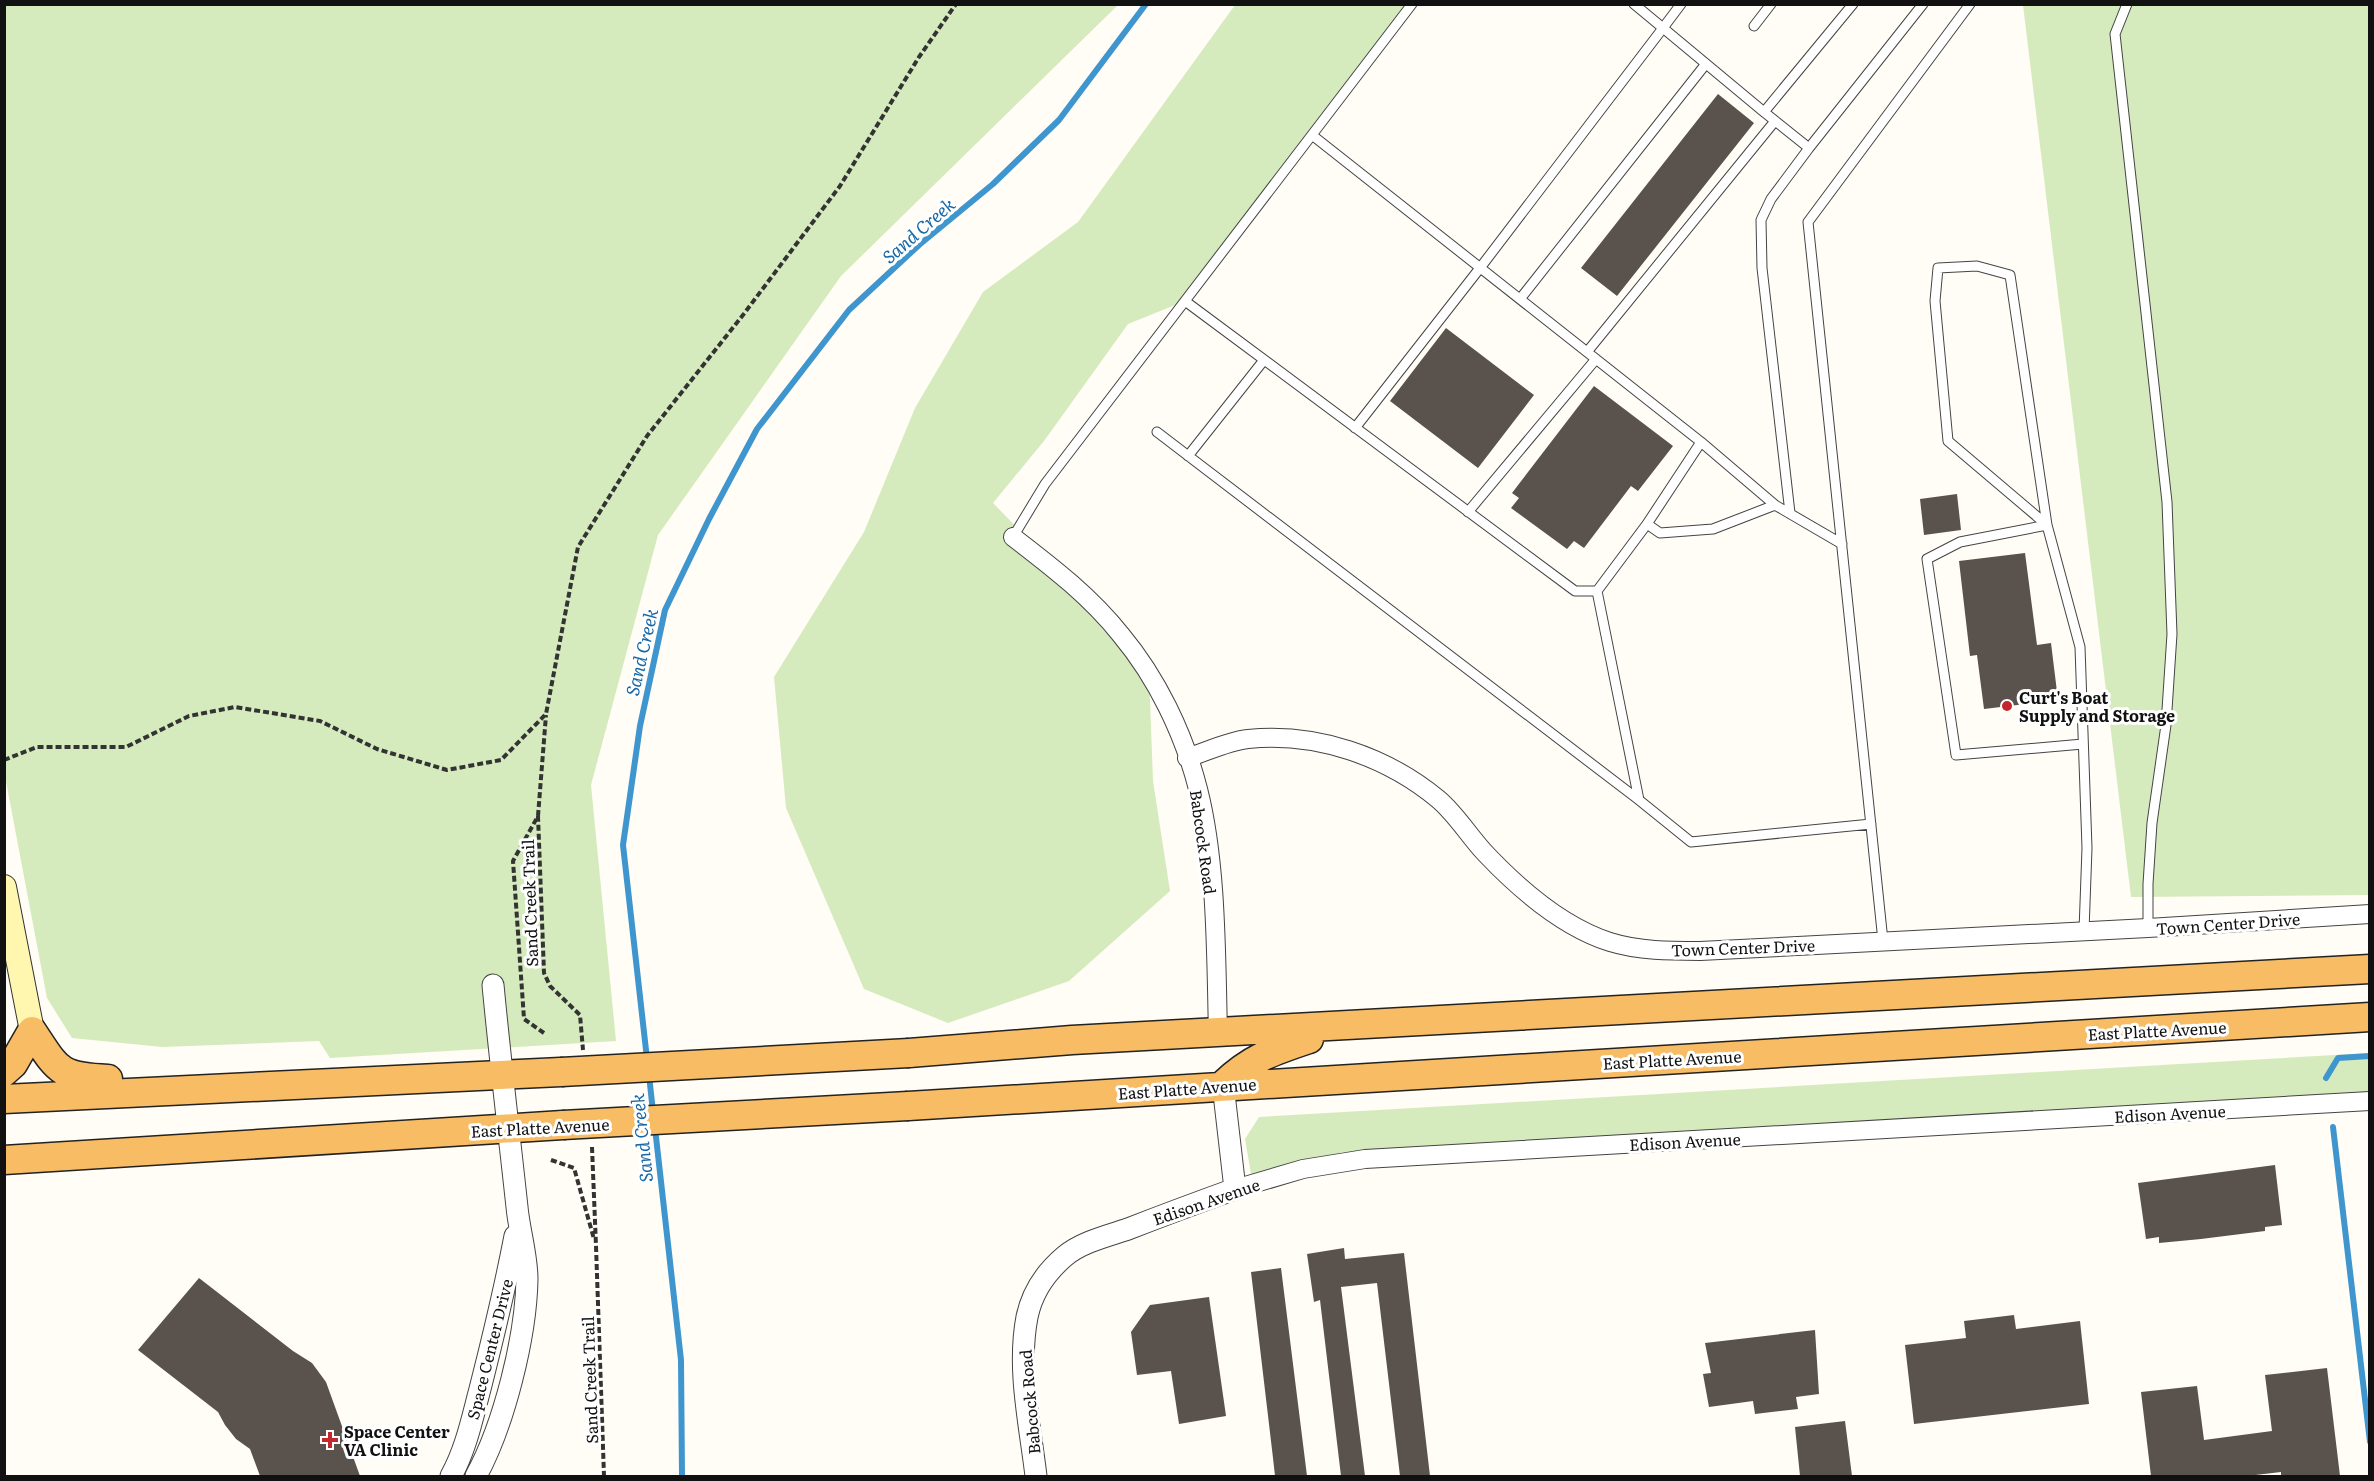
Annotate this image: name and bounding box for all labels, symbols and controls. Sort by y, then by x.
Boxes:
water label: Sand Creek [876,191,960,269]
water label: Sand Creek [618,606,664,698]
place label: Curt's Boat Supply and Storage [2019,685,2175,727]
marker: Curt's Boat Supply and Storage [2000,699,2014,713]
street label: Babcock Road [1185,788,1223,896]
street label: Sand Creek Trail [515,839,543,967]
street label: Town Center Drive [2155,906,2301,940]
street label: Town Center Drive [1671,932,1815,962]
street label: East Platte Avenue [2087,1014,2227,1046]
street label: East Platte Avenue [1602,1043,1742,1075]
street label: East Platte Avenue [1117,1071,1257,1105]
water label: Sand Creek [623,1092,659,1184]
street label: Edison Avenue [2114,1098,2226,1128]
street label: East Platte Avenue [470,1111,610,1143]
street label: Edison Avenue [1629,1126,1741,1156]
street label: Edison Avenue [1149,1171,1263,1231]
street label: Space Center Drive [460,1276,518,1422]
street label: Sand Creek Trail [575,1316,603,1444]
street label: Babcock Road [1012,1348,1046,1456]
place label: Space Center VA Clinic [344,1419,450,1461]
marker: Space Center VA Clinic [321,1431,339,1449]

